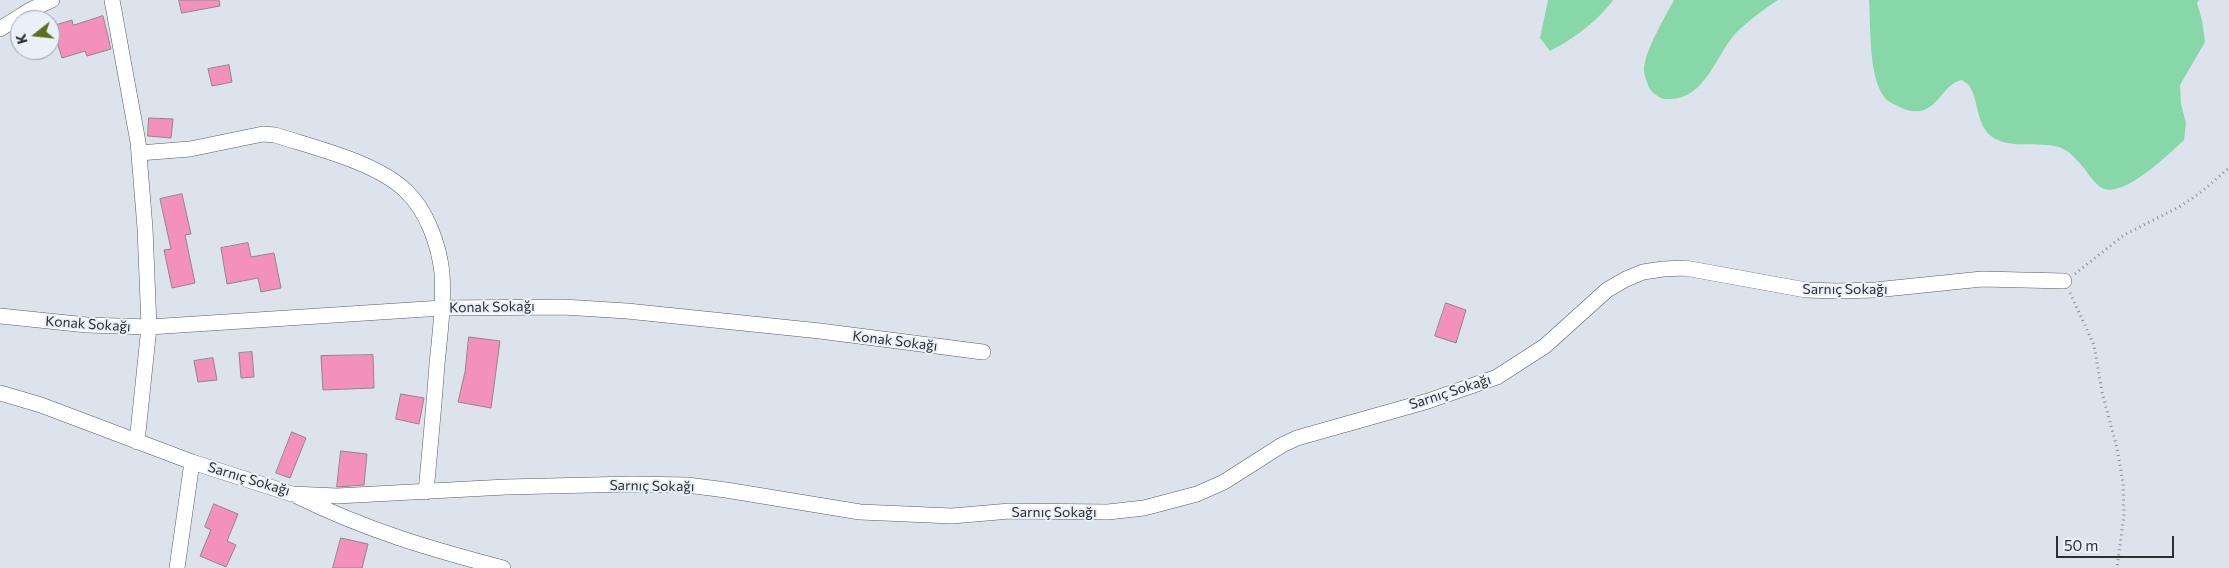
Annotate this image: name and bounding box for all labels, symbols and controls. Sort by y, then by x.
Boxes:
north arrow [10,10,60,60]
text: K [12,32,31,46]
street label: Sarnıç Sokağı [1802,281,1888,297]
street label: Konak Sokağı [449,298,535,316]
street label: Konak Sokağı [45,313,131,335]
street label: Konak Sokağı [852,327,938,355]
street label: Sarnıç Sokağı [1407,371,1493,413]
street label: Sarnıç Sokağı [206,459,292,499]
street label: Sarnıç Sokağı [609,477,695,495]
street label: Sarnıç Sokağı [1011,504,1097,520]
scale bar [2059,526,2176,558]
text: 50 m [2064,536,2098,554]

